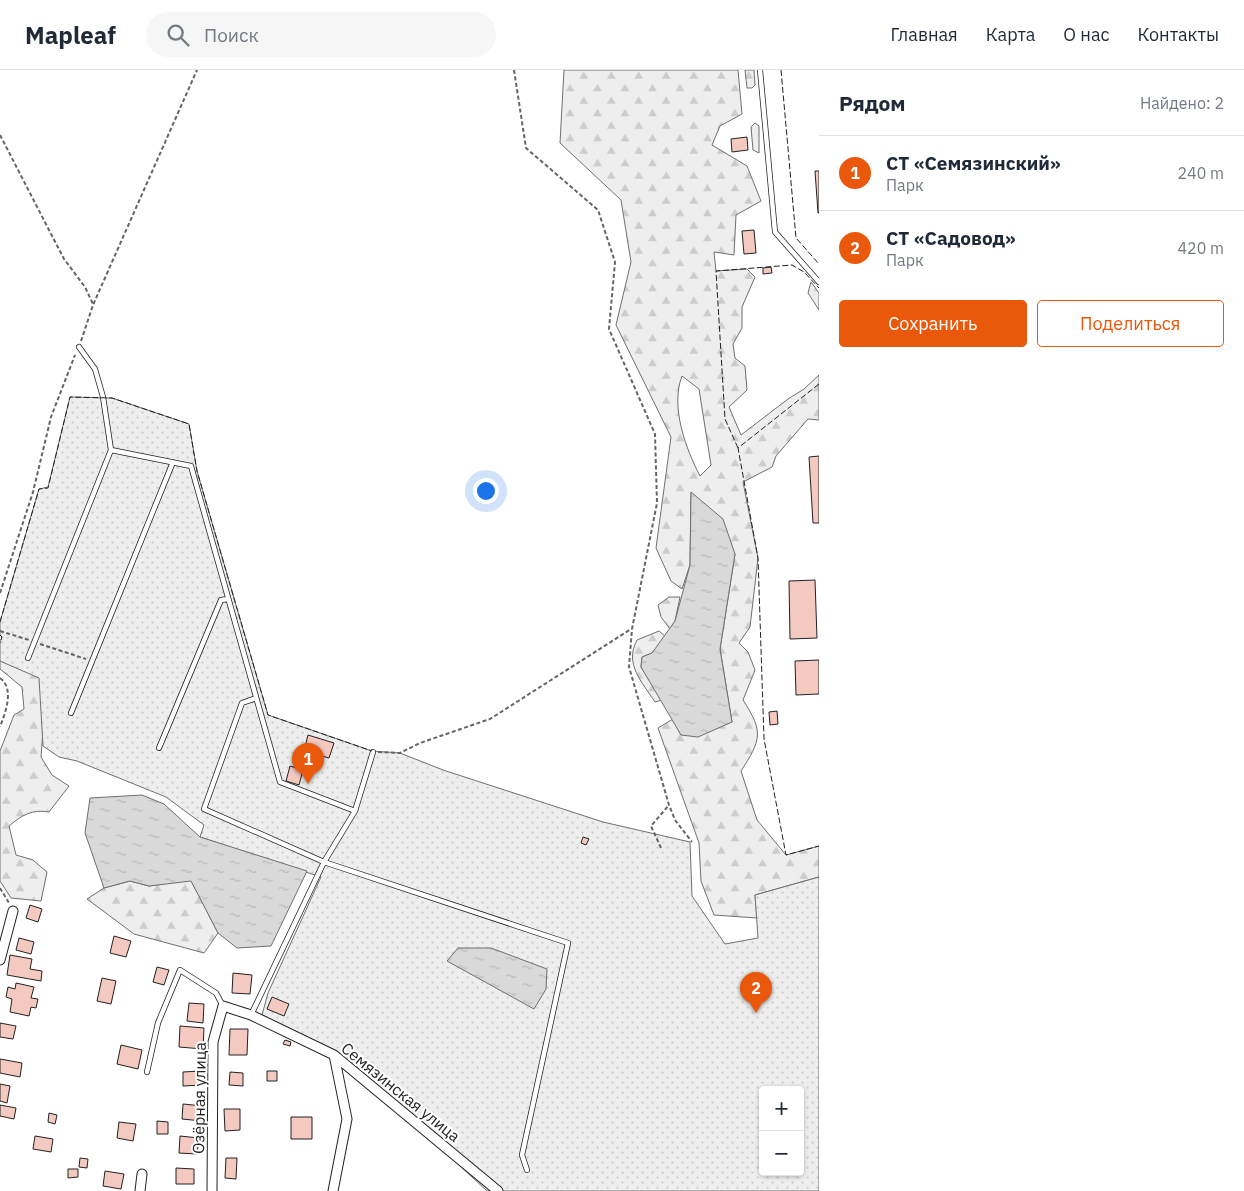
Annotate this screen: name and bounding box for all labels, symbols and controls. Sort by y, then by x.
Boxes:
search box [146,12,496,57]
text: Mapleaf [25,19,116,51]
icon: search [164,21,192,49]
text: Поиск [204,23,259,47]
text: Главная [890,23,958,46]
text: Карта [986,23,1035,46]
text: О нас [1063,23,1110,46]
text: Контакты [1138,23,1219,46]
text: Рядом [839,89,906,117]
text: Найдено: 2 [1140,93,1224,113]
text: СТ «Семязинский» [886,151,1061,175]
text: 1 [850,163,860,183]
text: 240 m [1177,163,1224,183]
text: Парк [886,175,924,195]
text: СТ «Садовод» [886,226,1016,250]
text: 2 [850,238,860,258]
text: 420 m [1177,238,1224,258]
text: Парк [886,250,924,270]
button: Сохранить [839,300,1027,347]
button: Поделиться [1037,300,1224,347]
your location [473,478,499,504]
pin: 1 [292,743,324,784]
pin: 2 [740,972,772,1013]
street label: Семязинская улица [338,1038,465,1146]
street label: Озёрная улица [188,1041,210,1154]
map controls [759,1086,804,1176]
button: + [759,1086,804,1131]
button: − [759,1131,804,1176]

